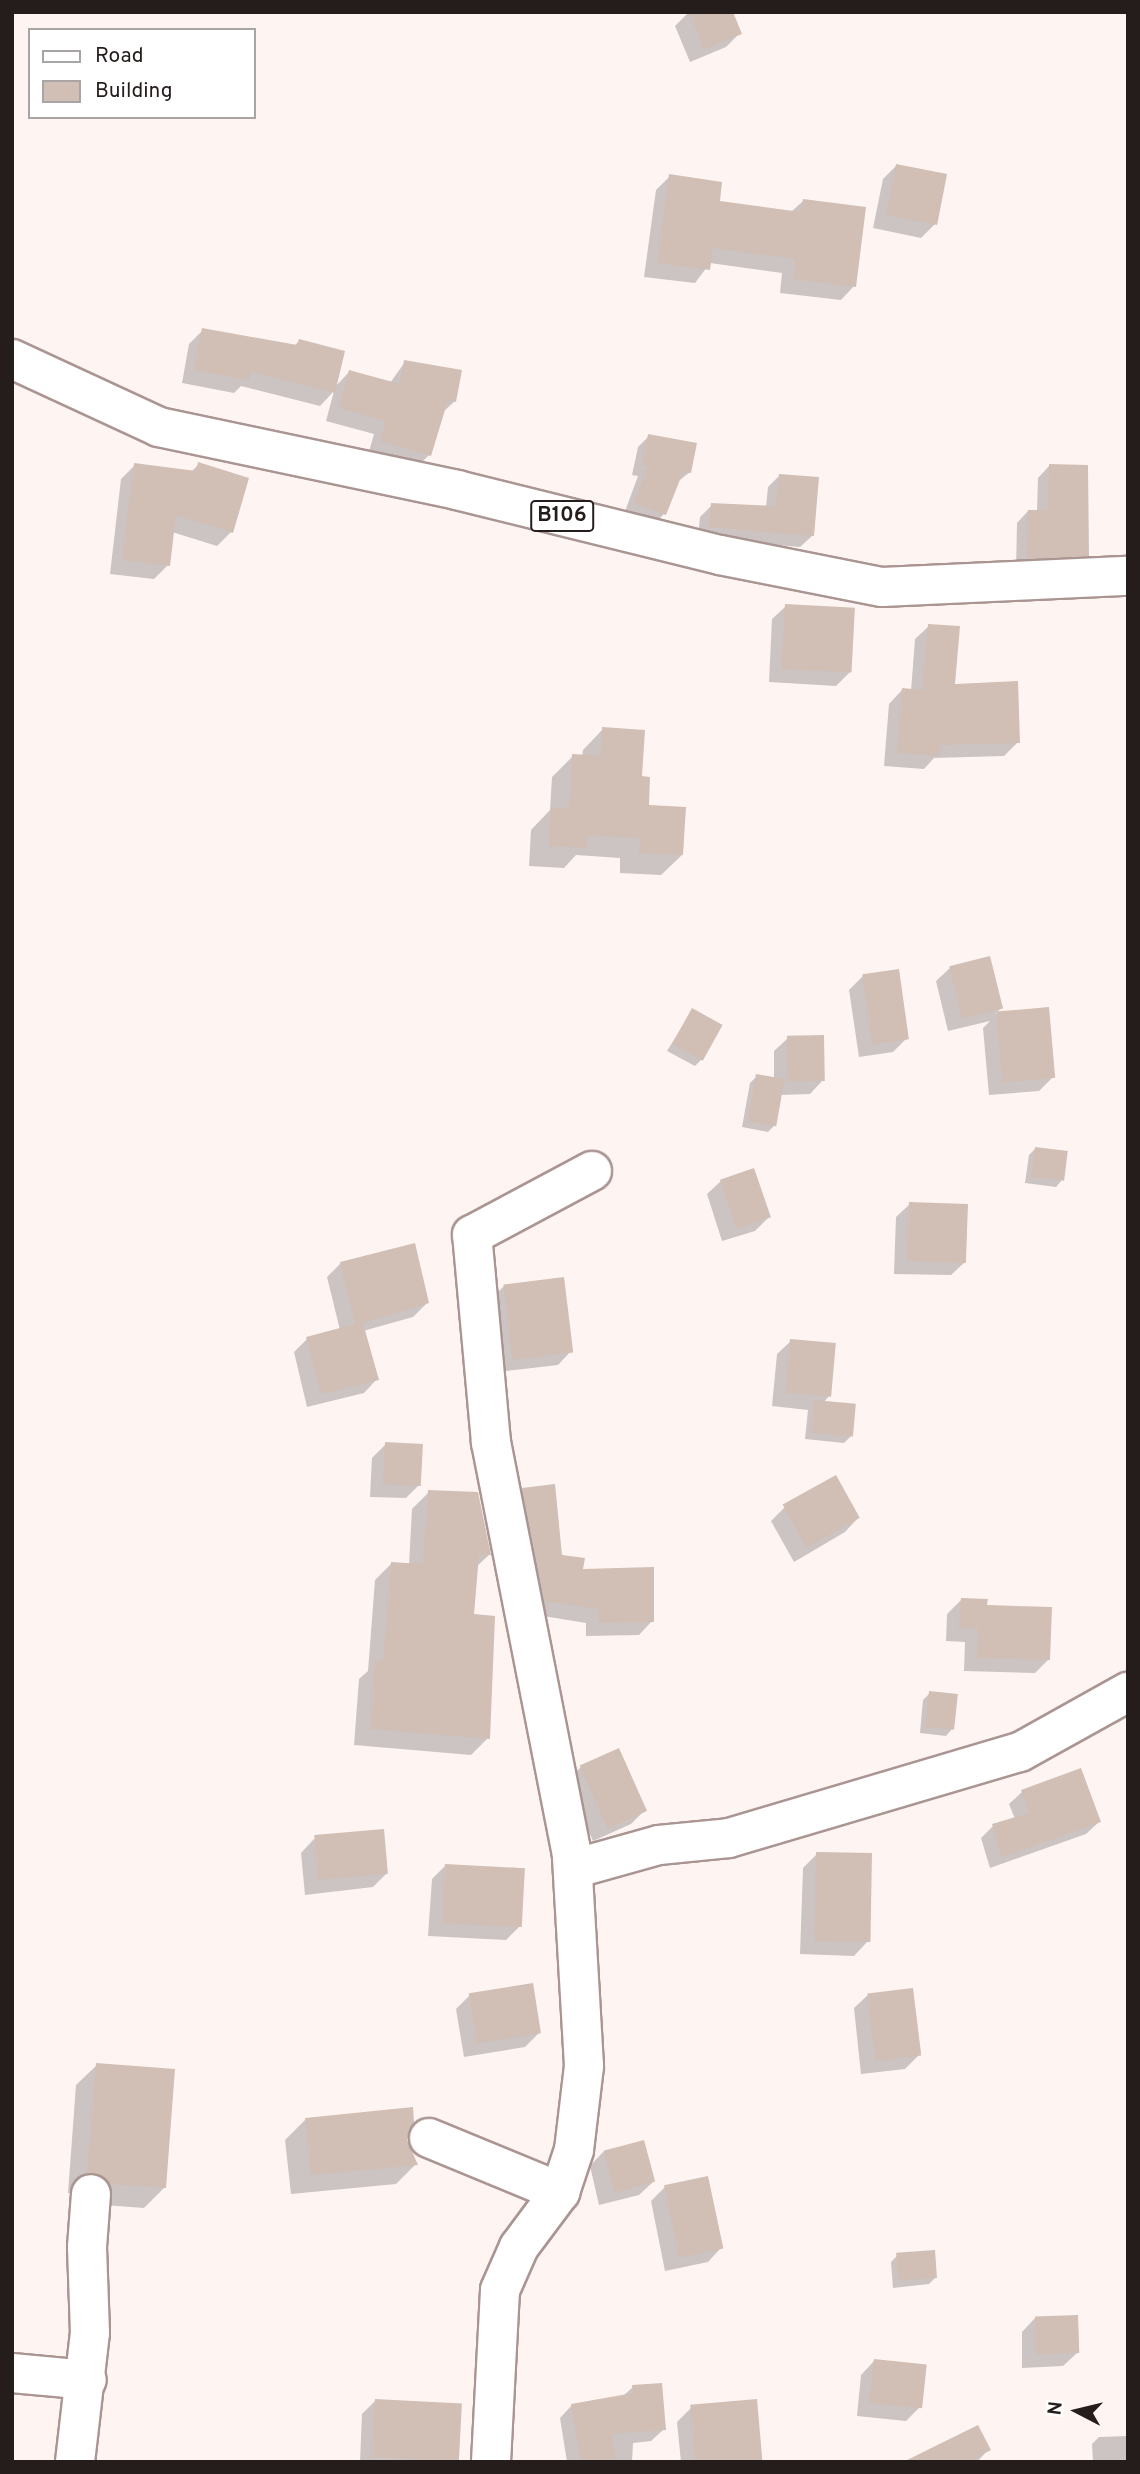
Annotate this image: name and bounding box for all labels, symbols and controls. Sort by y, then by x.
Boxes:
legend [28,28,256,119]
text: Road [95,43,144,70]
text: Building [95,78,173,105]
road number: B106 [529,498,595,534]
north arrow [1042,2376,1112,2446]
text: N [1043,2400,1069,2417]

